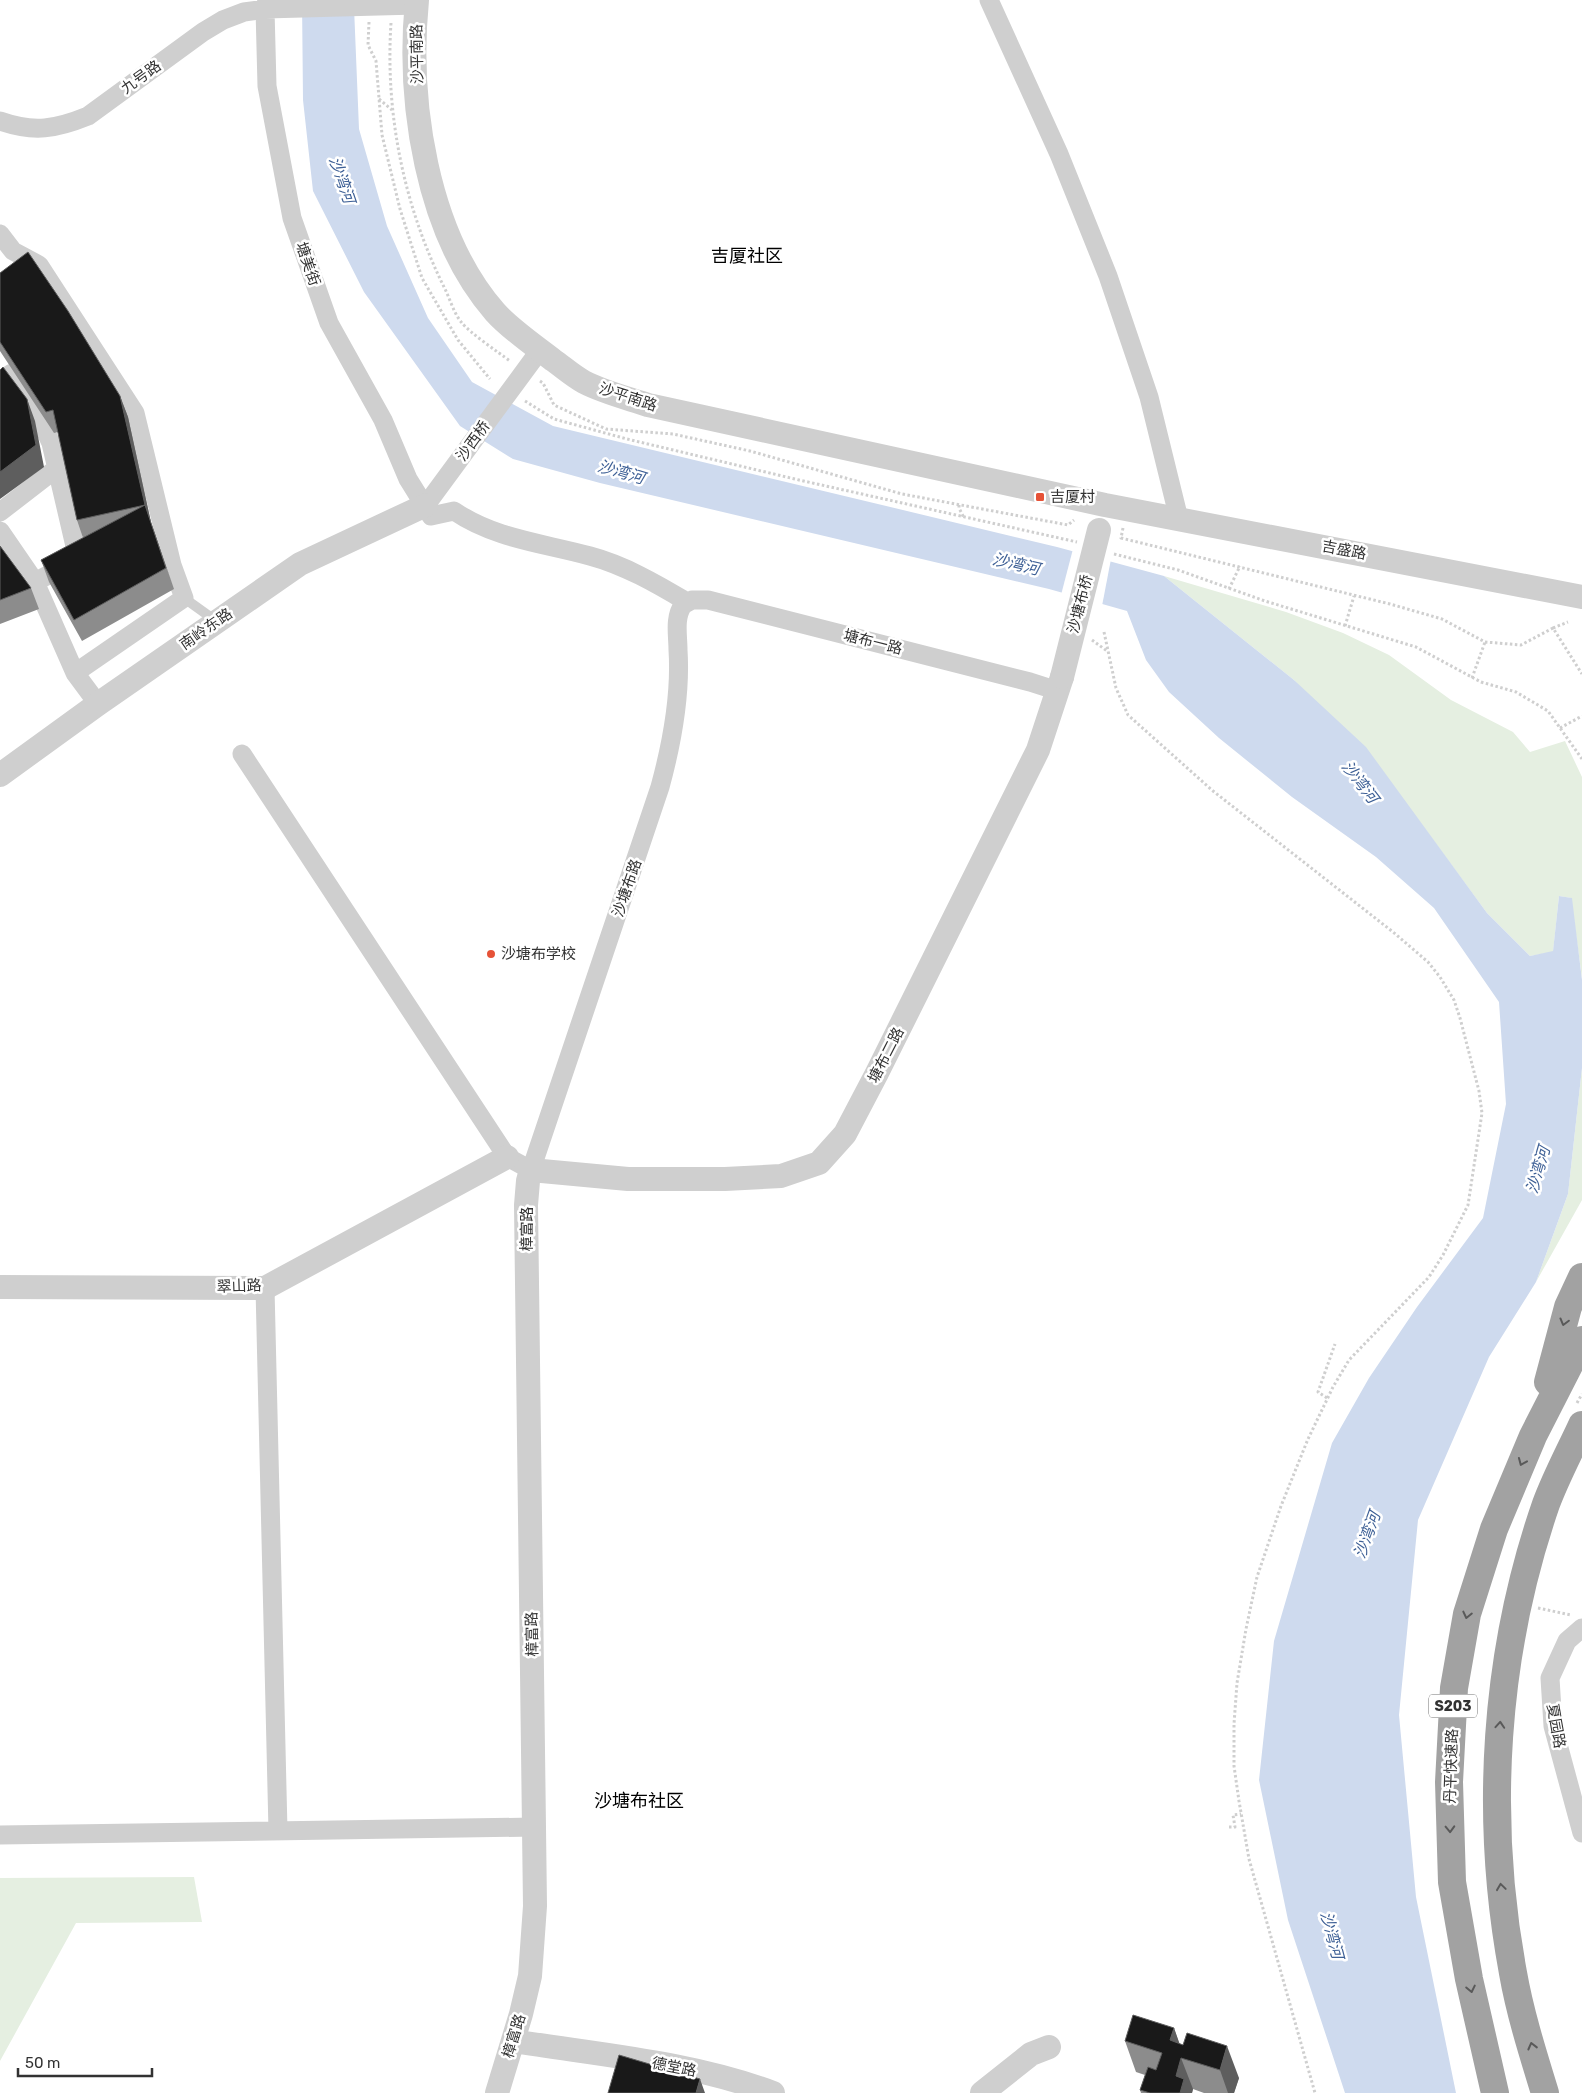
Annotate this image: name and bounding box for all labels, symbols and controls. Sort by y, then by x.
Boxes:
street label: 沙平南路 [407,24,427,84]
street label: 九号路 [118,56,164,98]
water label: 沙湾河 [325,154,360,209]
street label: 塘美街 [292,240,324,288]
district label: 吉厦社区 [711,245,783,267]
street label: 沙平南路 [597,379,659,415]
street label: 沙西桥 [452,418,494,464]
water label: 沙湾河 [595,456,650,489]
place label: 吉厦村 [1050,488,1095,506]
marker: 吉厦村 [1034,491,1046,503]
street label: 吉盛路 [1320,537,1368,563]
water label: 沙湾河 [990,549,1044,579]
street label: 沙塘布桥 [1064,573,1096,635]
street label: 南岭东路 [176,604,236,654]
street label: 塘布一路 [842,626,904,658]
water label: 沙湾河 [1338,757,1384,809]
street label: 沙塘布路 [609,857,645,919]
place label: 沙塘布学校 [501,945,576,963]
marker: 沙塘布学校 [485,948,497,960]
street label: 塘布二路 [864,1024,908,1086]
water label: 沙湾河 [1522,1141,1555,1196]
street label: 樟富路 [518,1206,536,1252]
street label: 翠山路 [216,1276,262,1296]
one-way arrow [1559,1317,1570,1326]
one-way arrow [1518,1457,1529,1466]
water label: 沙湾河 [1350,1506,1385,1561]
one-way arrow [1462,1610,1473,1619]
street label: 樟富路 [523,1611,541,1657]
road number: S203 [1429,1694,1477,1718]
street label: 夏园路 [1543,1702,1569,1750]
one-way arrow [1495,1720,1506,1728]
street label: 丹平快速路 [1441,1728,1461,1804]
district label: 沙塘布社区 [594,1790,684,1812]
one-way arrow [1445,1825,1456,1833]
one-way arrow [1496,1882,1507,1890]
water label: 沙湾河 [1317,1909,1348,1964]
one-way arrow [1466,1985,1476,1994]
street label: 樟富路 [499,2012,529,2060]
one-way arrow [1527,2043,1537,2051]
scale bar [18,2046,151,2078]
text: 50 m [25,2054,60,2072]
street label: 德堂路 [650,2054,698,2080]

